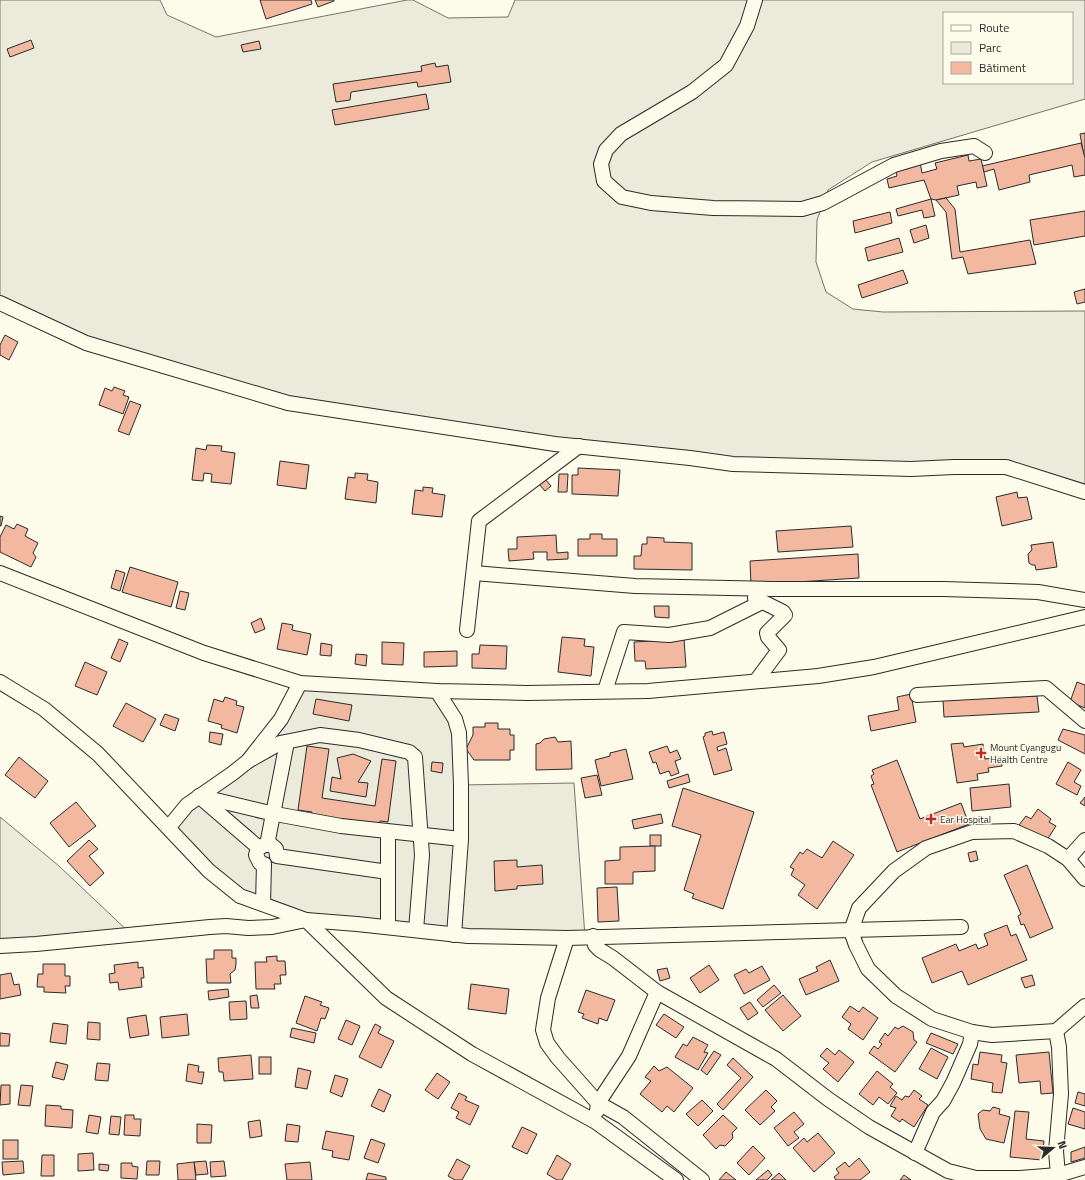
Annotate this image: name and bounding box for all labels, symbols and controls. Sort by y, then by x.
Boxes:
legend [943,12,1073,84]
text: Route [979,18,1009,37]
text: Parc [979,38,1001,57]
text: Bâtiment [979,58,1027,77]
place label: Mount Cyangugu Health Centre [990,740,1061,767]
marker: Mount Cyangugu Health Centre [975,747,987,759]
place label: Ear Hospital [940,812,991,827]
marker: Ear Hospital [925,813,937,825]
north arrow [1033,1128,1073,1168]
text: N [1054,1139,1071,1151]

